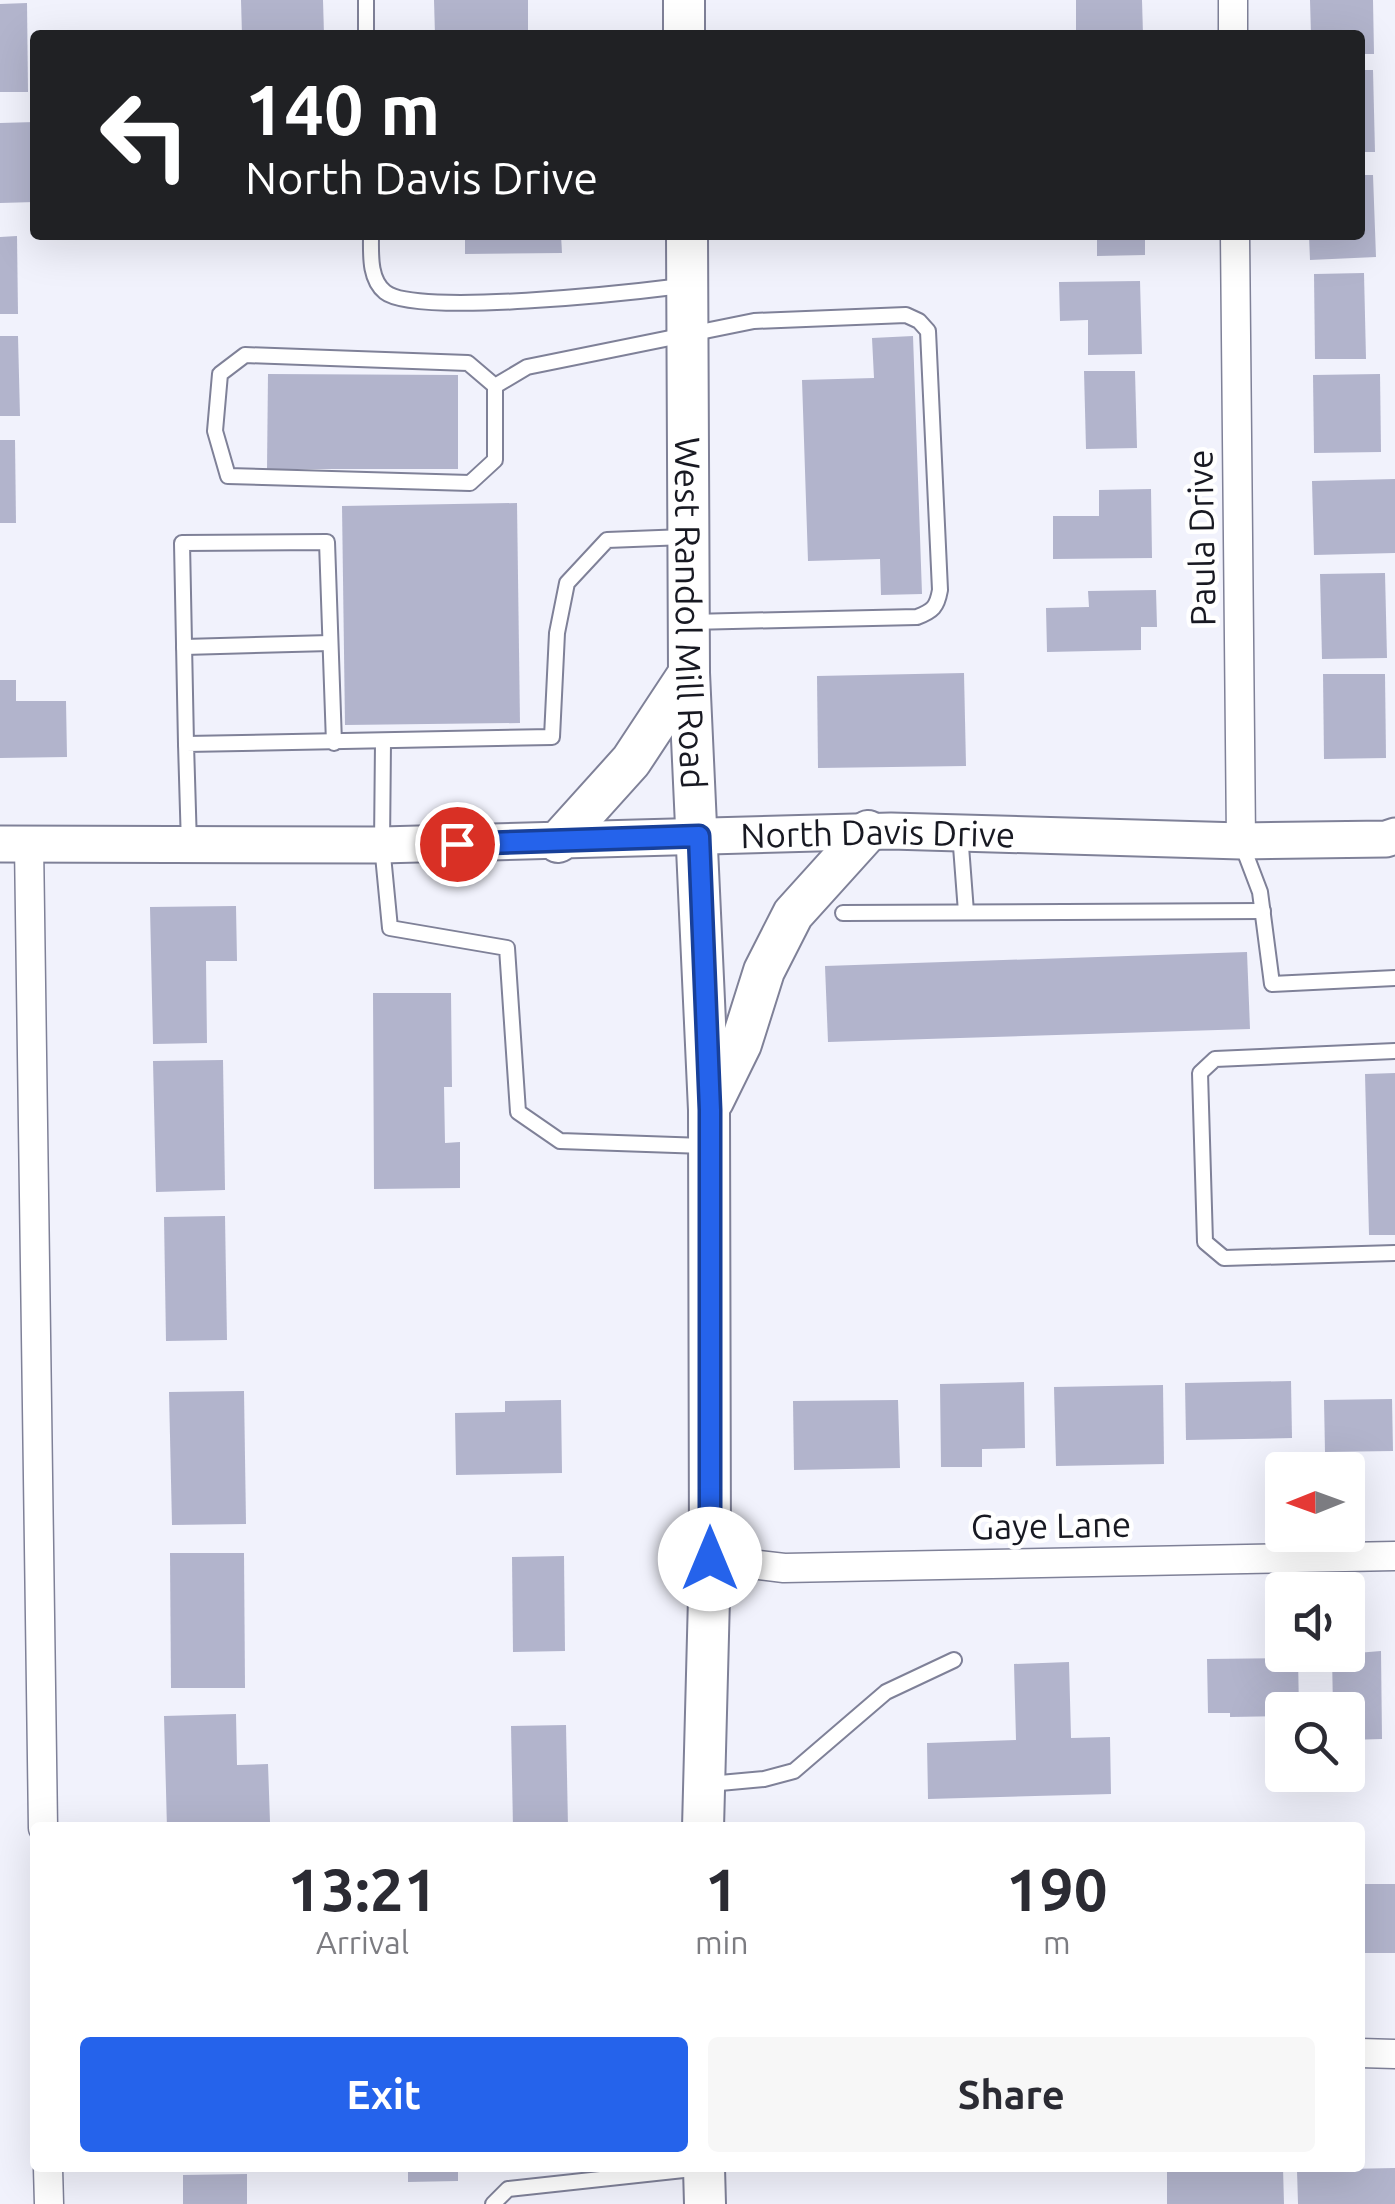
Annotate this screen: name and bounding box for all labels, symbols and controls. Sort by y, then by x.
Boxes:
icon: left [80,70,210,200]
text: 140 m [245,70,440,148]
text: North Davis Drive [245,152,598,203]
street label: West Randol Mill Road [668,437,714,790]
street label: Paula Drive [1179,449,1223,627]
pin [415,802,500,887]
street label: North Davis Drive [740,811,1016,855]
icon: arrive [430,817,485,872]
north arrow [1265,1452,1365,1552]
map controls [1265,1452,1365,1792]
street label: Gaye Lane [970,1504,1132,1546]
position arrow [658,1507,762,1611]
button: sound [1265,1572,1365,1672]
button: search [1265,1692,1365,1792]
text: 13:21 [287,1855,438,1922]
text: 1 [705,1855,739,1922]
text: 190 [1006,1855,1108,1922]
text: Arrival [316,1924,409,1960]
text: min [695,1924,749,1960]
text: m [1043,1924,1071,1960]
button: Exit [80,2037,688,2152]
button: Share [708,2037,1315,2152]

